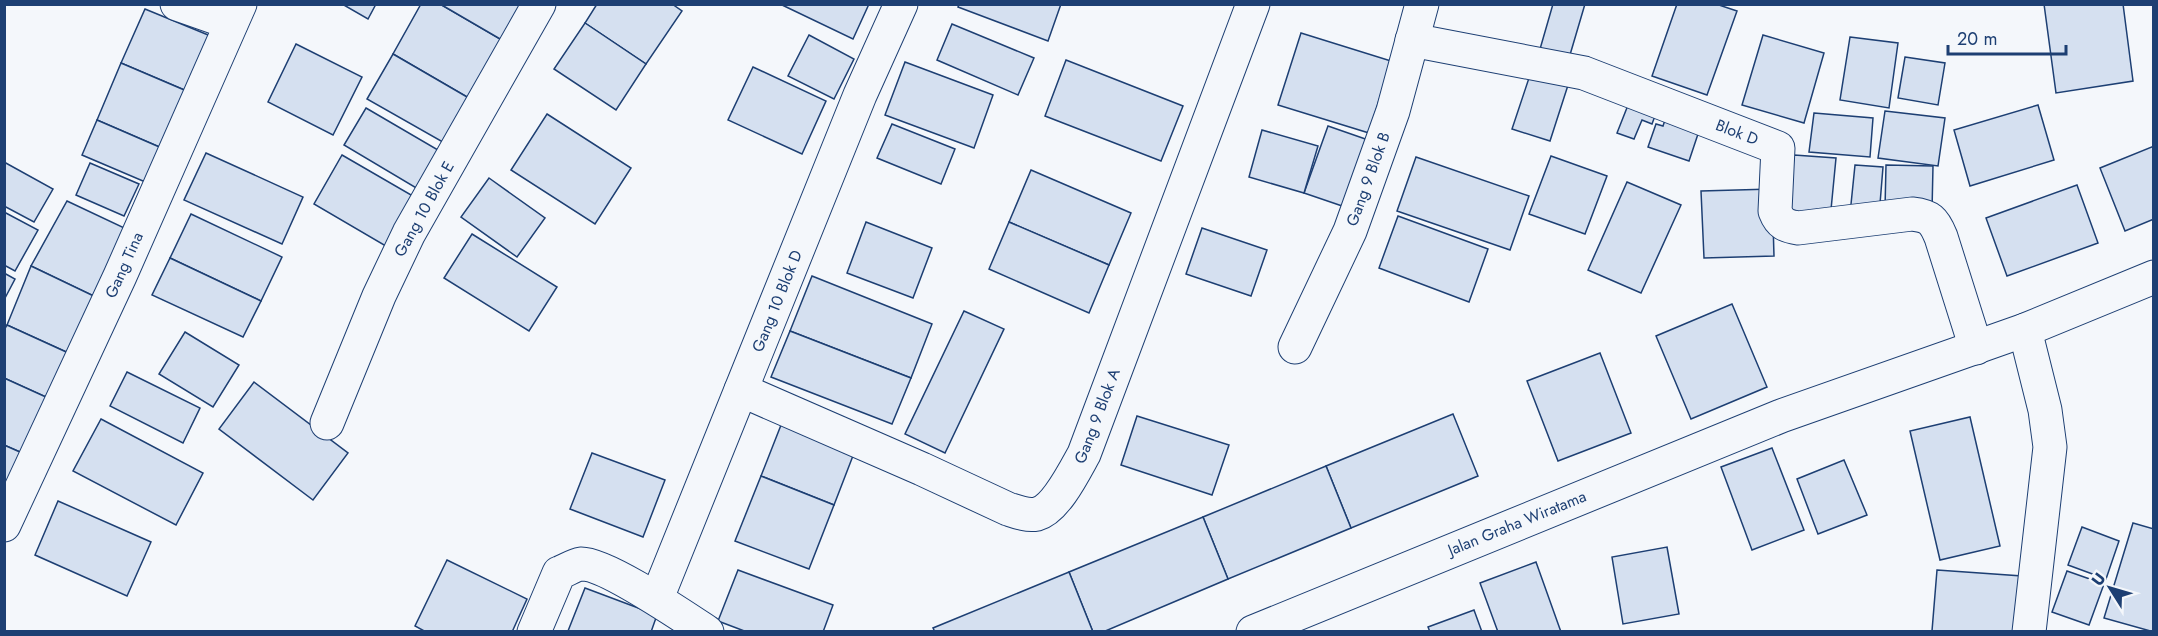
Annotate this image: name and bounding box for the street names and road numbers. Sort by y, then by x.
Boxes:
street label: Blok D [1712,113,1762,151]
street label: Gang 9 Blok B [1340,129,1396,229]
street label: Gang 10 Blok E [388,157,460,261]
street label: Gang Tina [99,228,149,302]
street label: Gang 10 Blok D [746,246,808,355]
street label: Gang 9 Blok A [1068,365,1126,467]
street label: Jalan Graha Wiratama [1442,485,1590,562]

